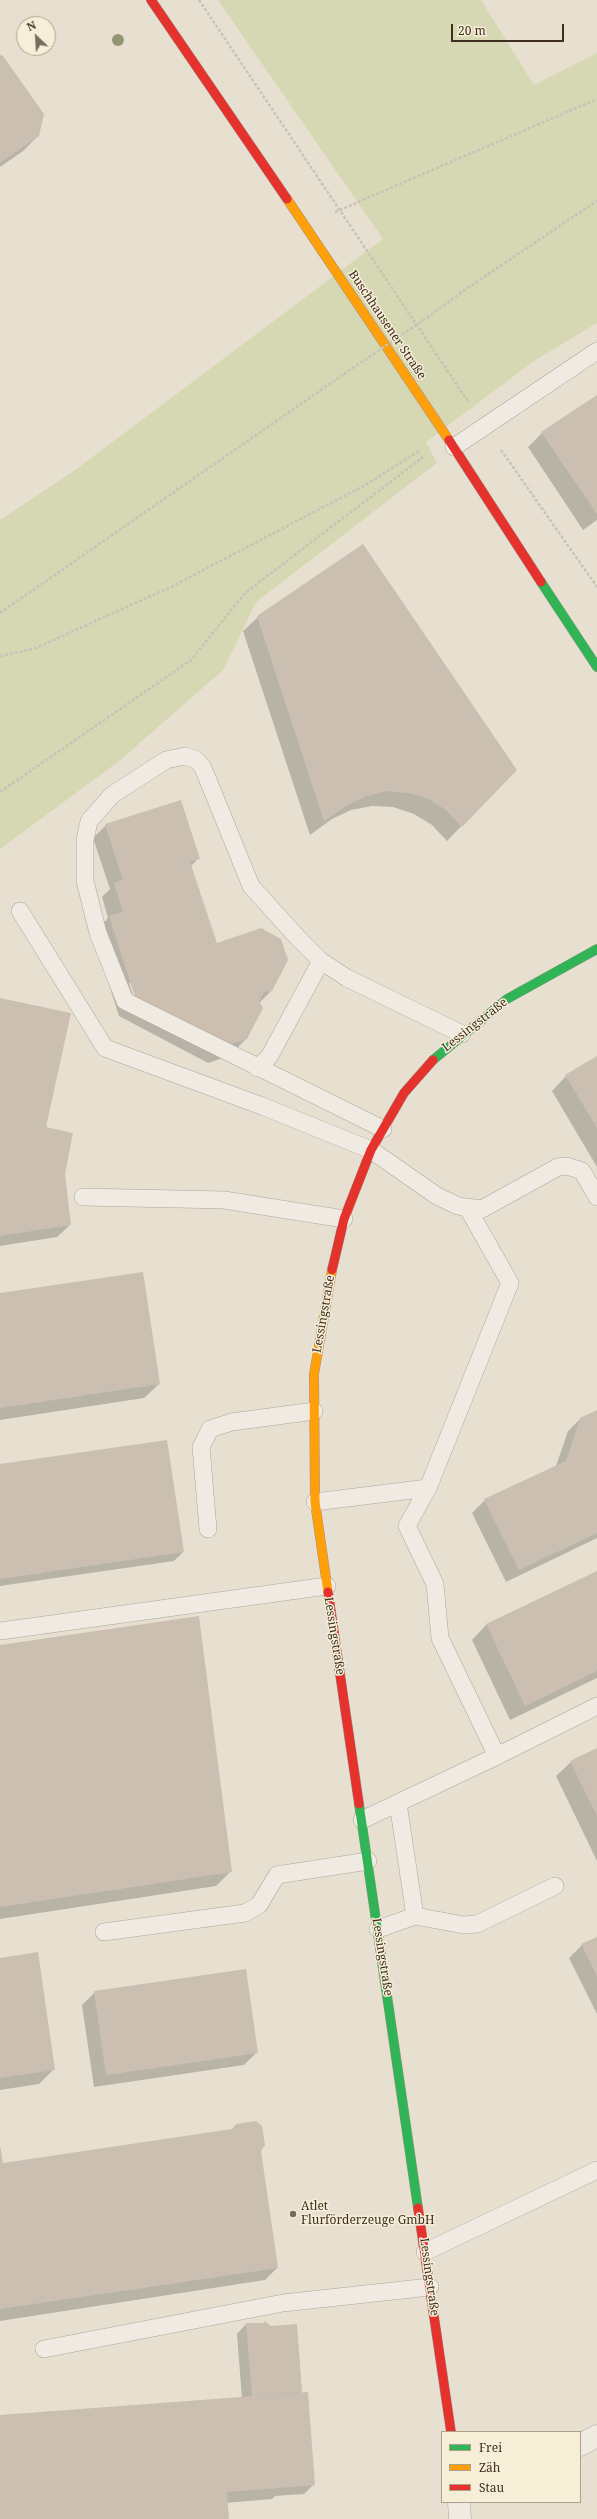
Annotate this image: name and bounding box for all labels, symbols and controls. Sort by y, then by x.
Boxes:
north arrow [16,16,56,56]
scale bar [453,16,566,42]
text: N [24,17,38,34]
text: 20 m [458,22,486,39]
street label: Buschhausener Straße [345,268,429,382]
street label: Lessingstraße [440,995,510,1055]
street label: Lessingstraße [310,1274,338,1354]
street label: Lessingstraße [321,1596,347,1676]
street label: Lessingstraße [369,1917,395,1997]
place label: Atlet Flurförderzeuge GmbH [301,2200,434,2228]
marker: Atlet Flurförderzeuge GmbH [288,2209,298,2219]
street label: Lessingstraße [416,2237,442,2317]
legend [441,2431,581,2503]
text: Frei [479,2439,502,2456]
text: Zäh [479,2459,500,2476]
text: Stau [479,2479,504,2496]

